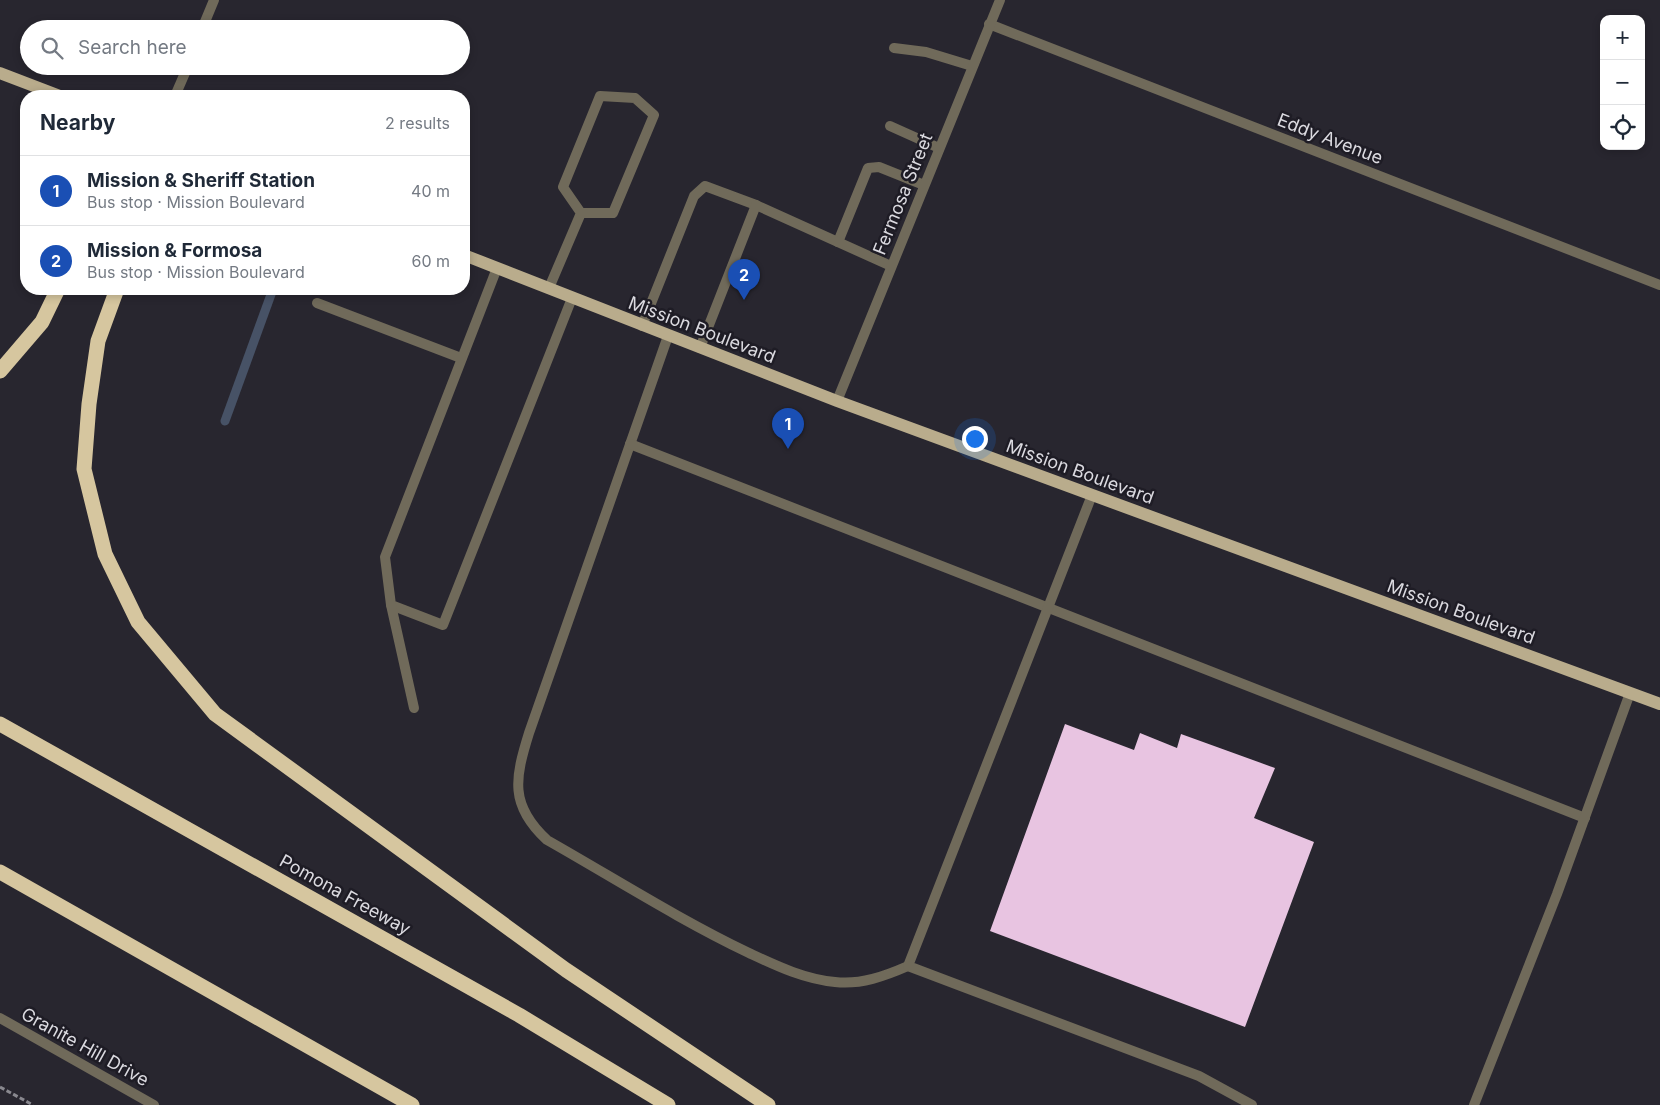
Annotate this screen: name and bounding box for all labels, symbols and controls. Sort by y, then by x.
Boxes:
map controls [1600,15,1645,150]
button: + [1600,15,1645,60]
search box [20,20,470,75]
icon: search [38,34,66,62]
text: Search here [78,36,187,59]
button: − [1600,60,1645,105]
button: locate [1600,105,1645,150]
street label: Eddy Avenue [1274,109,1386,168]
text: Nearby [40,110,115,135]
text: 2 results [385,113,450,133]
street label: Fermosa Street [869,130,937,258]
text: Mission & Sheriff Station [87,169,315,192]
text: 1 [53,181,59,201]
text: 40 m [411,181,450,201]
text: Bus stop · Mission Boulevard [87,192,305,212]
text: Mission & Formosa [87,239,262,262]
text: 2 [51,251,61,271]
text: 60 m [411,251,450,271]
pin: 2 [728,259,760,300]
text: Bus stop · Mission Boulevard [87,262,305,282]
street label: Mission Boulevard [626,292,779,367]
pin: 1 [772,408,804,449]
your location [962,426,988,452]
street label: Mission Boulevard [1003,435,1157,508]
street label: Mission Boulevard [1384,575,1538,648]
street label: Pomona Freeway [276,850,414,939]
street label: Granite Hill Drive [18,1003,153,1090]

